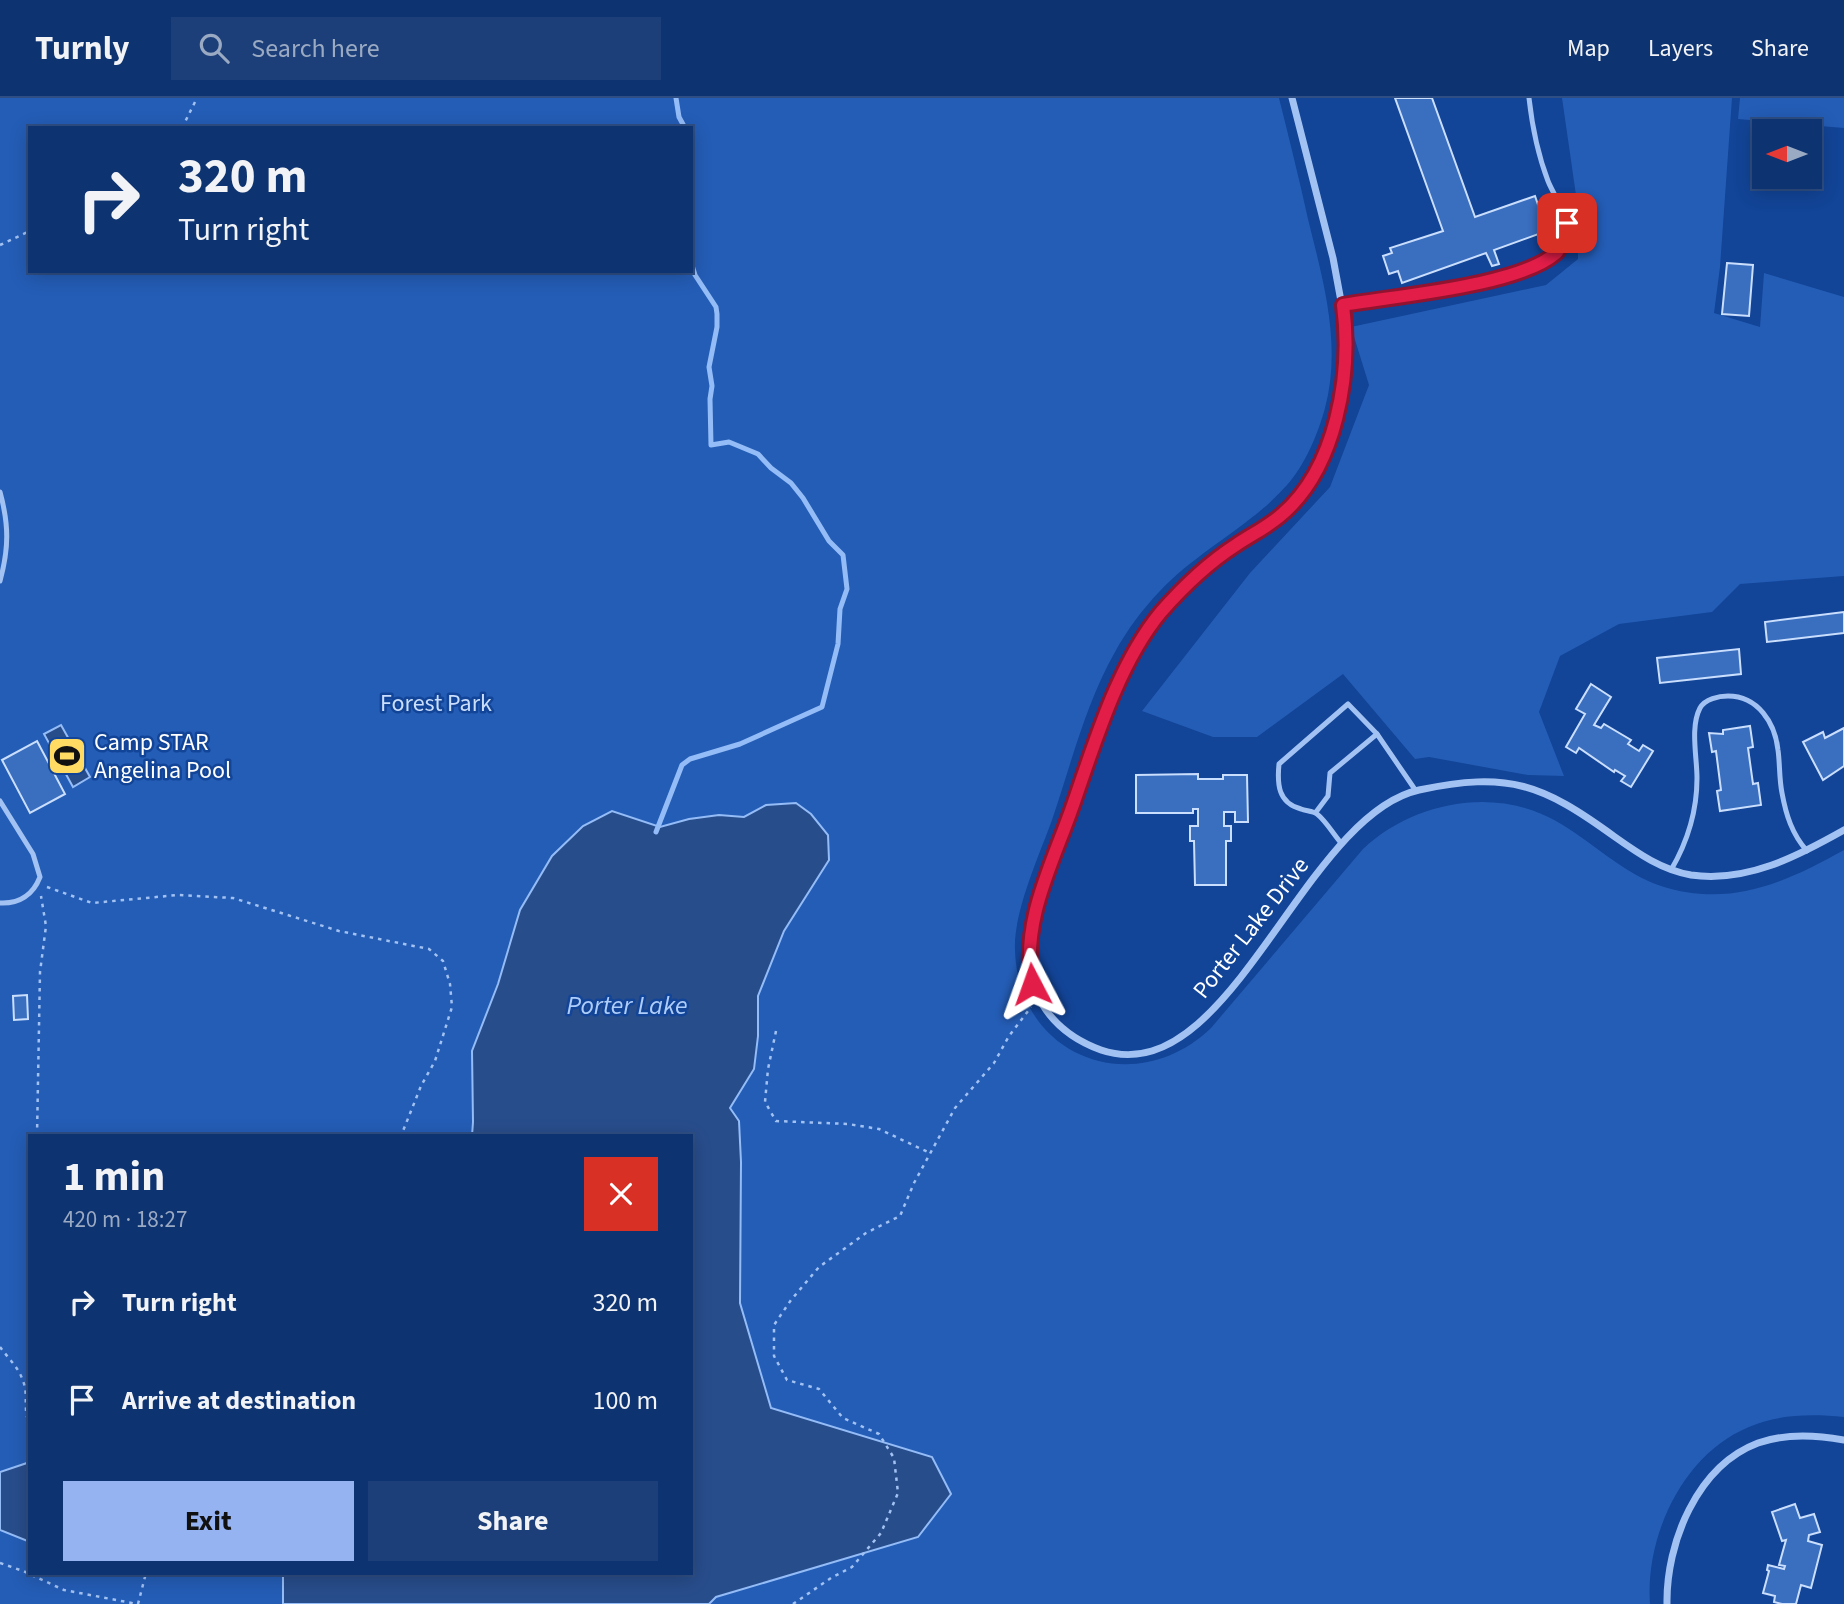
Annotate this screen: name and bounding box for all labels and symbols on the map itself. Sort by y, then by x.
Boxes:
north arrow [1752,119,1822,189]
pin [1537,193,1597,253]
park label: Forest Park [380,686,492,721]
place label: Camp STAR Angelina Pool [94,725,231,788]
sports icon: Camp STAR Angelina Pool [46,735,88,777]
street label: Porter Lake Drive [1185,850,1317,1006]
position arrow [995,947,1069,1021]
water label: Porter Lake [567,987,687,1024]

